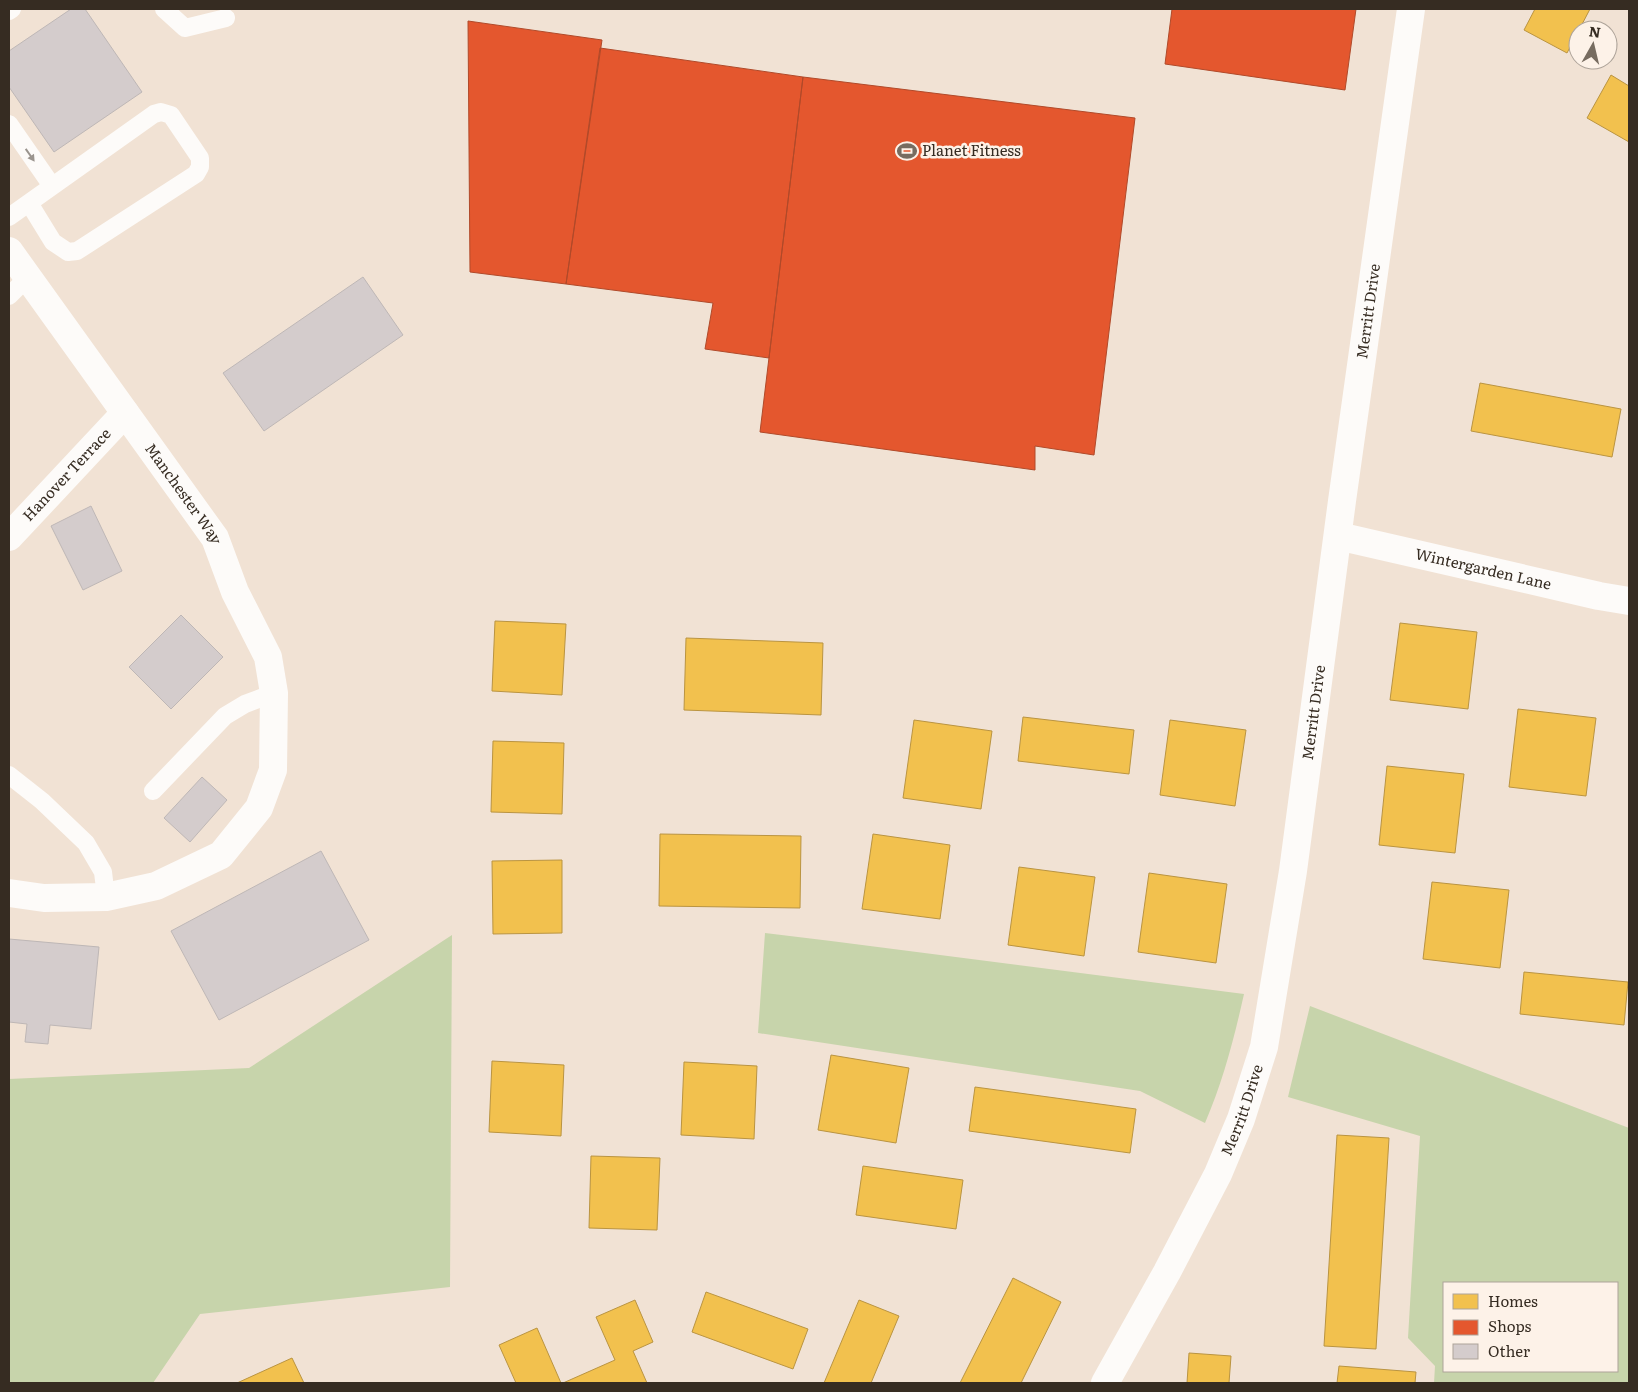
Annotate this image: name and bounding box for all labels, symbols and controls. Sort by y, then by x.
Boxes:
north arrow [1568,20,1618,70]
text: N [1588,20,1602,42]
place label: Planet Fitness [922,138,1021,161]
sports icon: Planet Fitness [896,140,918,162]
one-way arrow [25,148,35,162]
street label: Merritt Drive [1349,262,1385,360]
street label: Hanover Terrace [16,422,116,526]
street label: Manchester Way [140,438,229,547]
street label: Wintergarden Lane [1413,541,1554,595]
street label: Merritt Drive [1295,663,1330,761]
street label: Merritt Drive [1214,1061,1268,1159]
legend [1443,1282,1618,1372]
text: Homes [1488,1289,1538,1312]
text: Shops [1488,1314,1531,1337]
text: Other [1488,1339,1530,1362]

